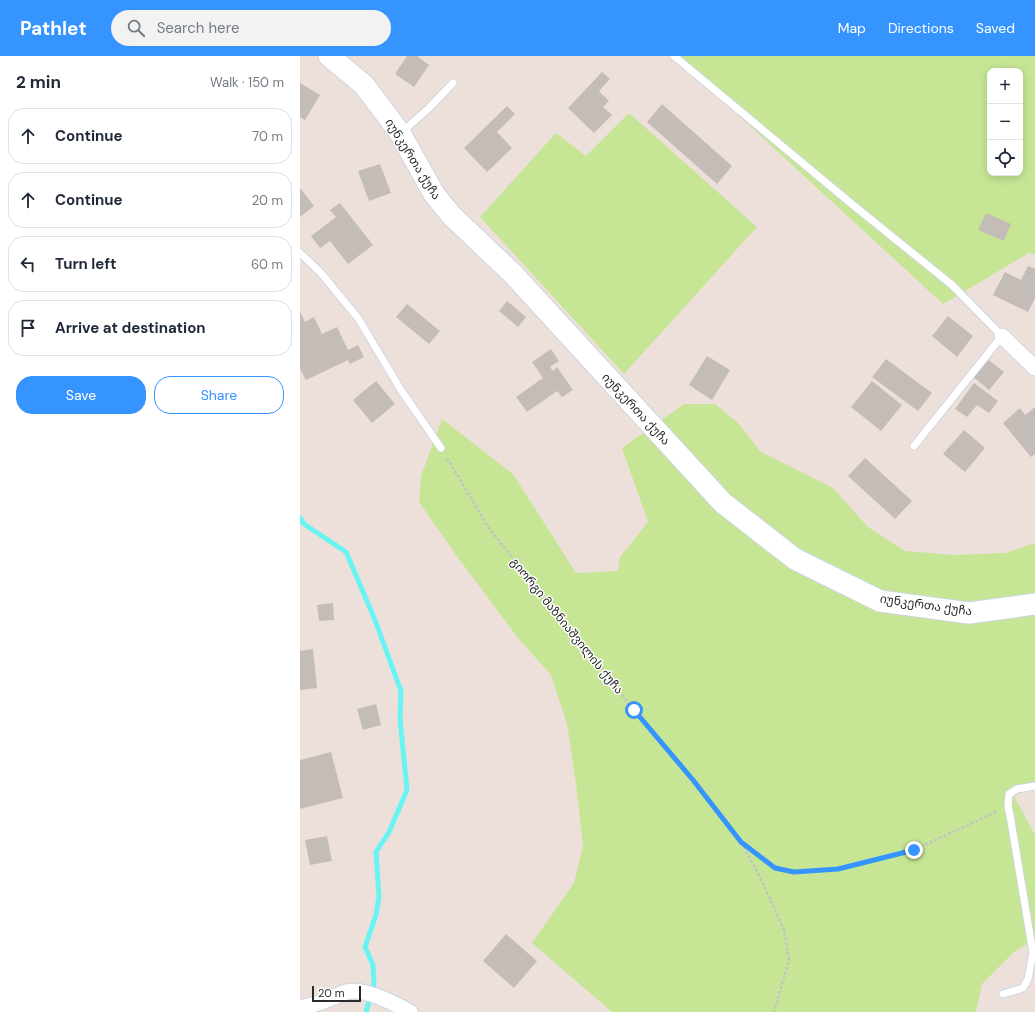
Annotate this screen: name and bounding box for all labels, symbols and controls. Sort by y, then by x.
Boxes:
search box [111,10,391,46]
text: Pathlet [20,16,87,41]
icon: search [125,17,147,39]
text: Search here [157,18,239,38]
text: Map [838,19,866,37]
text: Directions [888,19,954,37]
text: Saved [976,19,1015,37]
map controls [987,68,1023,176]
button: + [987,68,1023,104]
text: 2 min [16,71,61,93]
text: Walk · 150 m [210,74,284,91]
button: − [987,104,1023,140]
street label: იუნკერთა ქუჩა [382,115,444,203]
icon: ahead [17,125,39,147]
text: Continue [55,126,123,146]
text: 70 m [252,128,283,145]
button: locate [987,140,1023,176]
icon: ahead [17,189,39,211]
text: Continue [55,190,123,210]
text: 20 m [252,192,283,209]
icon: left [17,253,39,275]
text: Turn left [55,254,116,274]
text: 60 m [251,256,283,273]
icon: arrive [17,317,39,339]
text: Arrive at destination [55,318,206,338]
street label: იუნკერთა ქუჩა [598,370,674,448]
button: Save [16,376,146,414]
button: Share [154,376,284,414]
street label: გიორგი მაზნიაშვილის ქუჩა [507,555,627,697]
street label: იუნკერთა ქუჩა [879,591,973,619]
route start [625,701,643,719]
route end [905,841,923,859]
scale bar [312,984,361,1003]
text: 20 m [318,986,344,1000]

